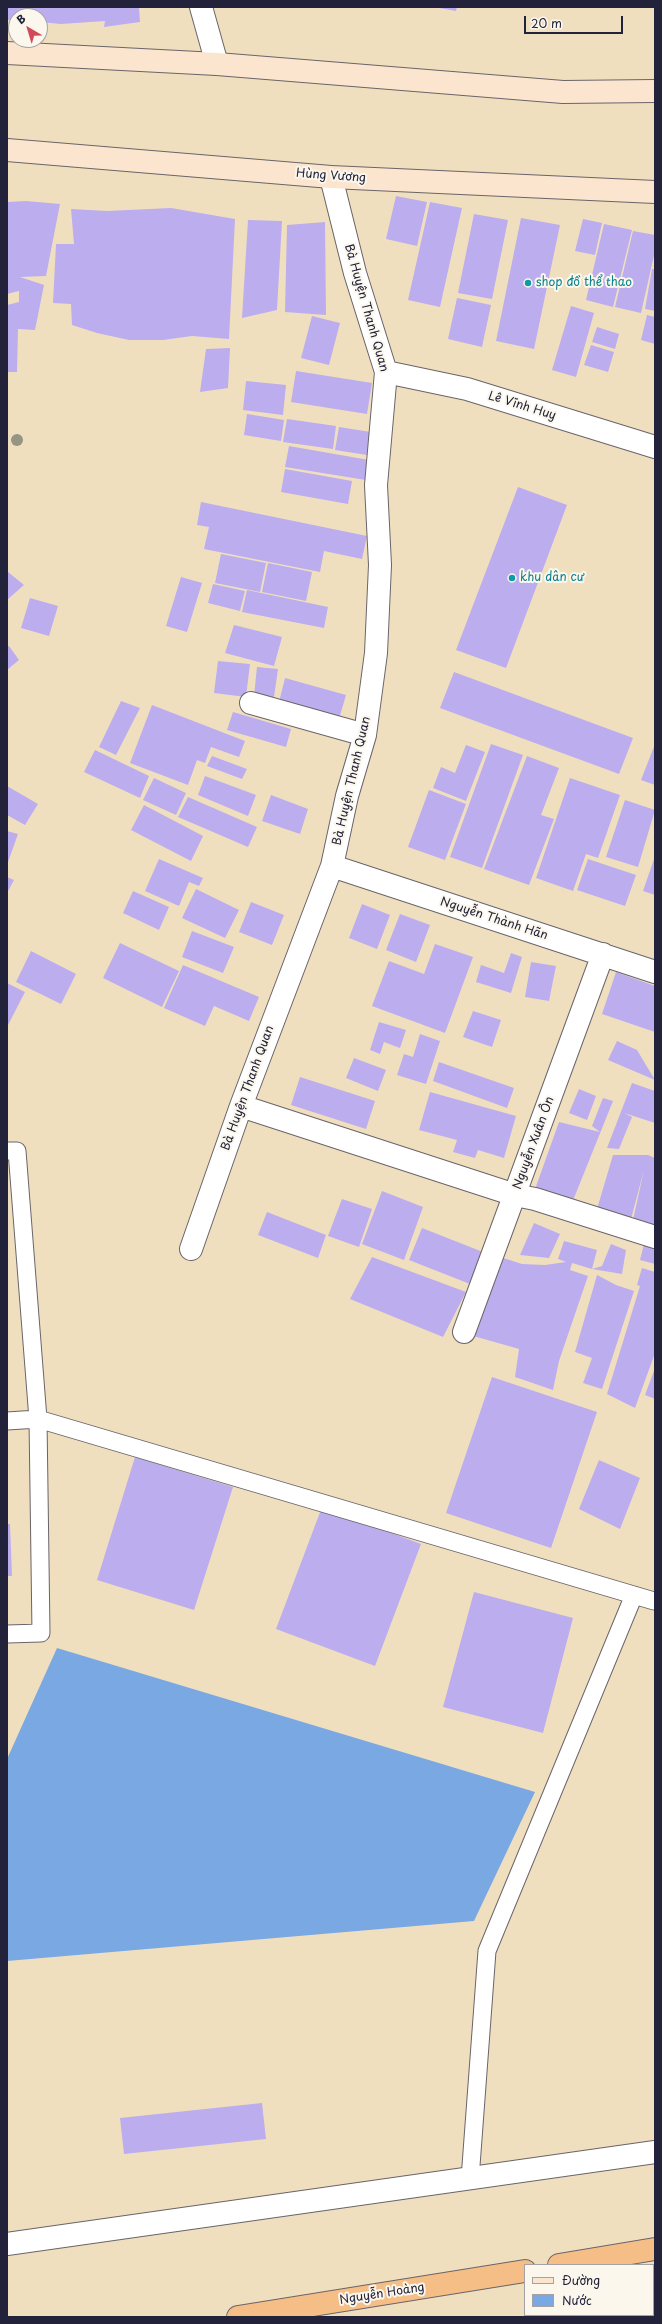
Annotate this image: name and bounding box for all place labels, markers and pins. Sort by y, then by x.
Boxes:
place label: shop đồ thể thao [536,276,632,290]
marker: shop đồ thể thao [523,278,533,288]
place label: khu dân cư [520,571,584,585]
marker: khu dân cư [507,573,517,583]

